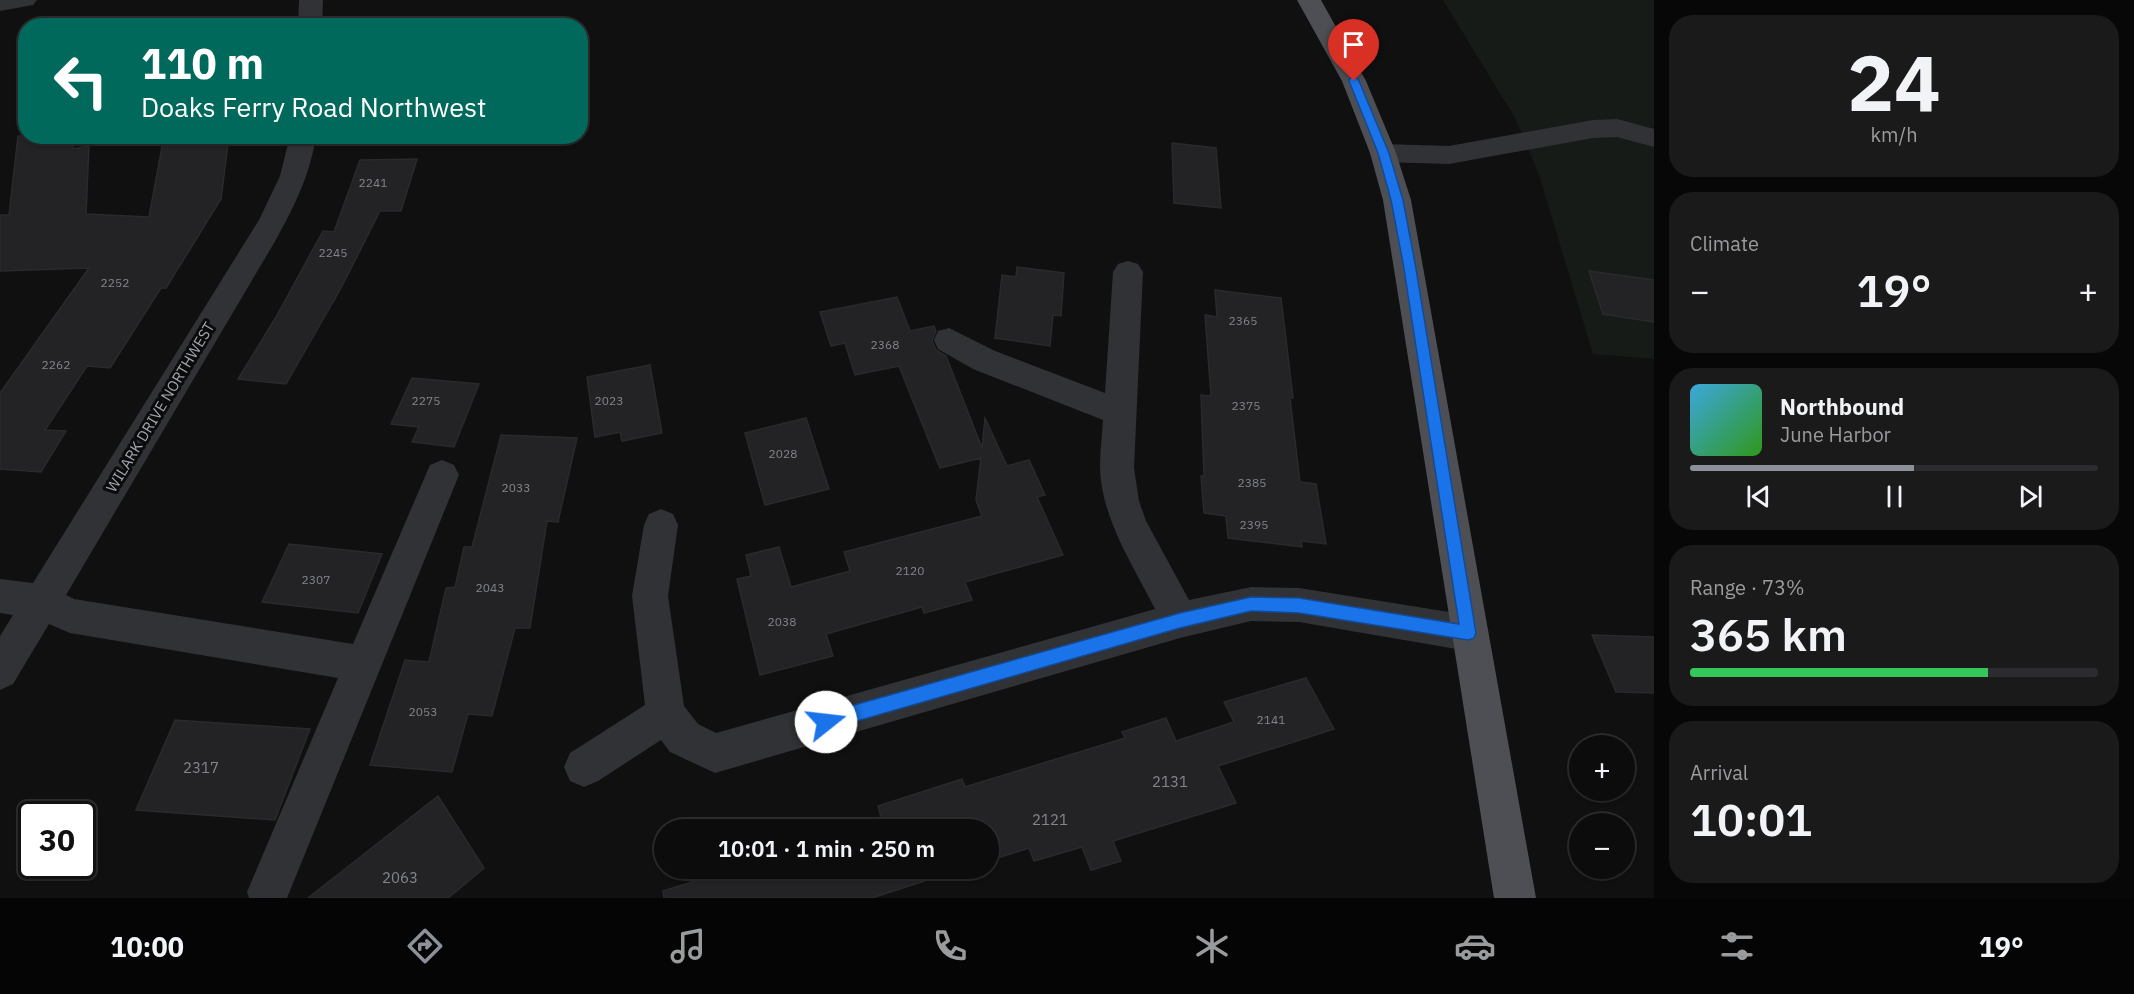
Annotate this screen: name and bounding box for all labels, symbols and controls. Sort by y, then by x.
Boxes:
pin [1328,19,1379,81]
icon: arrive [1337,28,1370,61]
text: 24 [1847,31,1941,132]
text: 110 m [141,36,264,91]
icon: left [42,42,120,120]
text: Doaks Ferry Road Northwest [141,89,487,124]
text: km/h [1870,121,1918,148]
house number: 2241 [359,175,387,190]
text: Climate [1690,230,1759,257]
house number: 2245 [319,245,347,260]
text: 19° [1856,261,1932,319]
text: − [1690,269,1710,312]
text: + [2078,269,2098,312]
house number: 2252 [101,275,129,290]
house number: 2365 [1229,313,1257,328]
street label: WILARK DRIVE NORTHWEST [102,318,219,496]
house number: 2368 [871,337,899,352]
house number: 2262 [42,357,70,372]
text: Northbound [1780,392,1904,421]
house number: 2275 [412,393,440,408]
house number: 2023 [595,393,623,408]
house number: 2375 [1232,398,1260,413]
text: June Harbor [1780,421,1891,448]
house number: 2028 [769,446,797,461]
house number: 2385 [1238,475,1266,490]
house number: 2033 [502,480,530,495]
icon: previous [1742,480,1775,513]
icon: pause [1878,480,1911,513]
icon: next [2014,480,2047,513]
house number: 2395 [1240,517,1268,532]
house number: 2120 [896,563,924,578]
house number: 2307 [302,572,330,587]
text: Range · 73% [1690,574,1805,601]
house number: 2043 [476,580,504,595]
text: 365 km [1690,605,1847,663]
house number: 2038 [768,614,796,629]
position arrow [794,690,858,754]
house number: 2053 [409,704,437,719]
house number: 2141 [1257,712,1285,727]
map controls [1569,735,1635,879]
button: + [1569,735,1635,801]
house number: 2317 [183,758,219,777]
text: Arrival [1690,759,1748,786]
house number: 2131 [1152,772,1188,791]
text: 10:01 [1690,790,1812,848]
speed limit sign: 30 [18,801,96,879]
house number: 2121 [1032,810,1068,829]
button: − [1569,813,1635,879]
text: 10:01 · 1 min · 250 m [718,834,935,863]
house number: 2063 [382,868,418,887]
icon: directions [404,925,446,967]
icon: music [667,925,709,967]
icon: phone [929,925,971,967]
icon: climate [1191,925,1233,967]
icon: car [1454,925,1496,967]
icon: filters [1716,925,1758,967]
text: 10:00 [110,929,184,964]
text: 19° [1979,929,2024,964]

